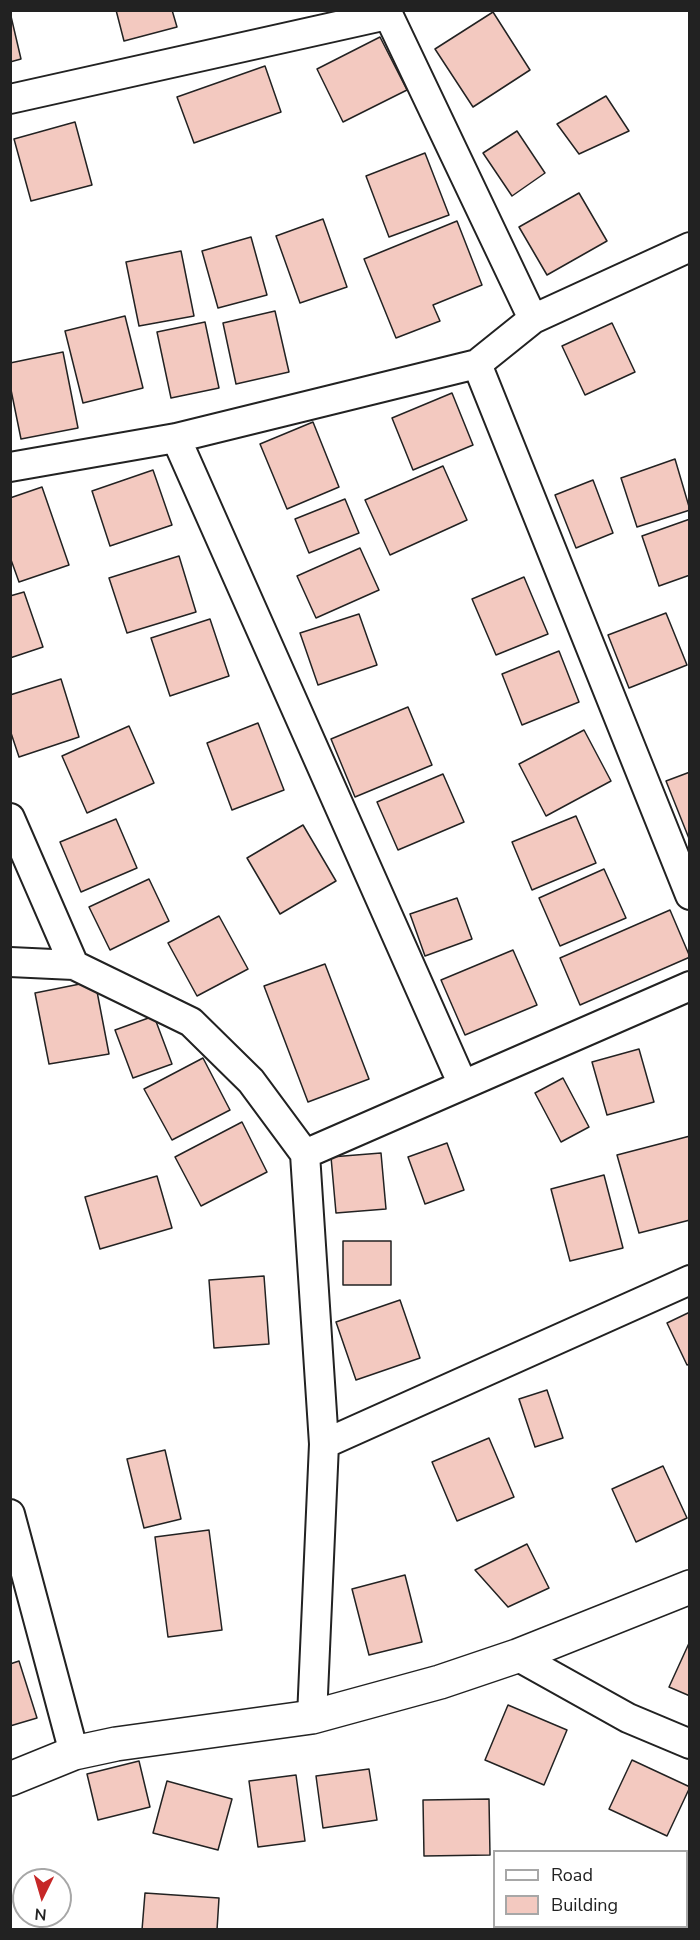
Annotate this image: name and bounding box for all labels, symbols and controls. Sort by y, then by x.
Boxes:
legend [493,1850,688,1928]
text: Road [551,1863,593,1887]
north arrow [12,1868,72,1928]
text: Building [551,1893,618,1917]
text: N [34,1902,48,1925]

